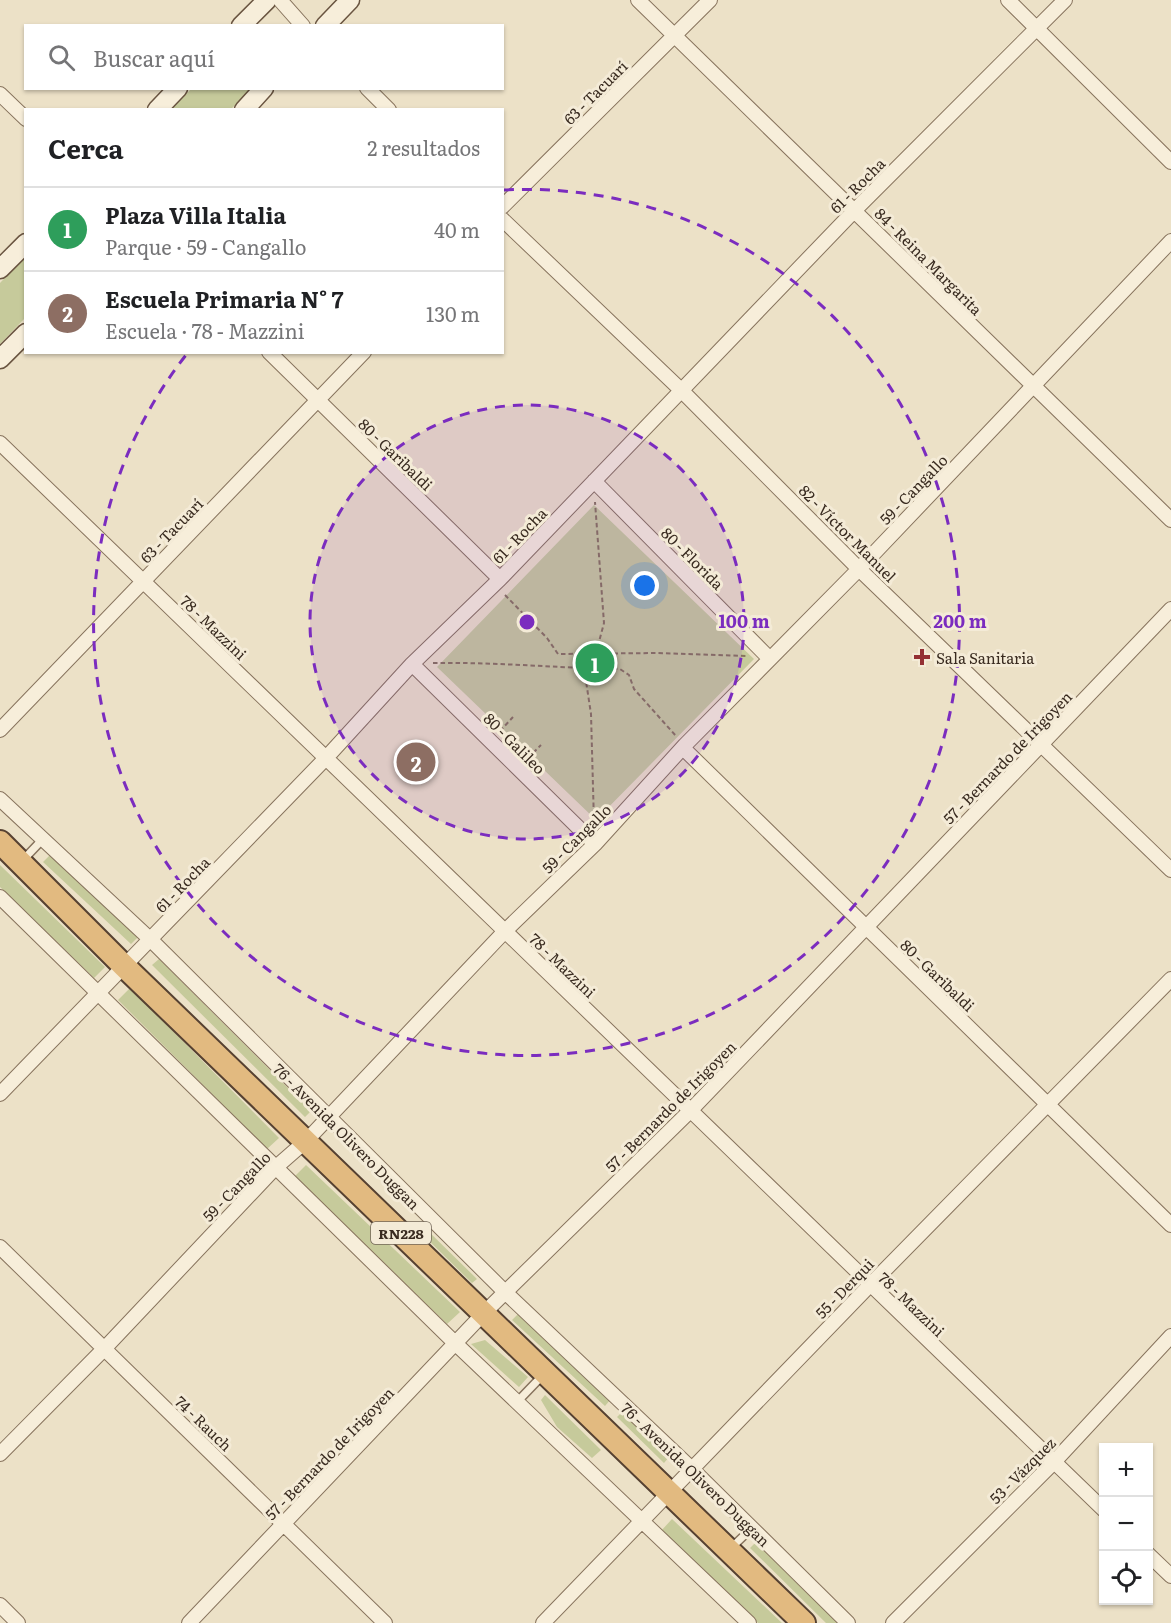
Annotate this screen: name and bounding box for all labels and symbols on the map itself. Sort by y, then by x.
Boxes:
street label: 63 - Tacuarí [558,55,632,129]
street label: 61 - Rocha [824,151,891,218]
street label: 84 - Reina Margarita [870,202,989,321]
street label: 80 - Garibaldi [354,413,438,495]
street label: 59 - Cangallo [873,449,953,529]
street label: 82 - Víctor Manuel [794,479,902,587]
street label: 63 - Tacuarí [134,492,208,568]
street label: 61 - Rocha [486,501,552,568]
street label: 80 - Florida [657,522,730,595]
your location [630,571,659,600]
street label: 78 - Mazzini [176,589,252,665]
text: 100 m [718,607,770,634]
text: 200 m [933,607,987,634]
centre of rings [517,612,537,632]
pin: 1 [576,640,614,686]
place label: Sala Sanitaria [936,646,1035,669]
marker: Sala Sanitaria [913,648,931,666]
street label: 57 - Bernardo de Irigoyen [937,685,1077,829]
street label: 80 - Galileo [479,707,551,779]
pin: 2 [396,740,436,784]
street label: 59 - Cangallo [536,798,616,878]
street label: 61 - Rocha [149,850,215,917]
street label: 78 - Mazzini [525,927,601,1003]
street label: 80 - Garibaldi [896,934,980,1016]
street label: 57 - Bernardo de Irigoyen [599,1035,741,1177]
street label: 76 - Avenida Olivero Duggan [268,1057,426,1215]
street label: 59 - Cangallo [196,1146,276,1226]
road number: RN228 [371,1222,431,1244]
street label: 55 - Derqui [809,1253,879,1323]
street label: 78 - Mazzini [874,1266,950,1342]
street label: 57 - Bernardo de Irigoyen [259,1381,399,1525]
street label: 74 - Rauch [170,1390,238,1456]
street label: 76 - Avenida Olivero Duggan [616,1397,776,1551]
street label: 53 - Vázquez [984,1432,1060,1508]

